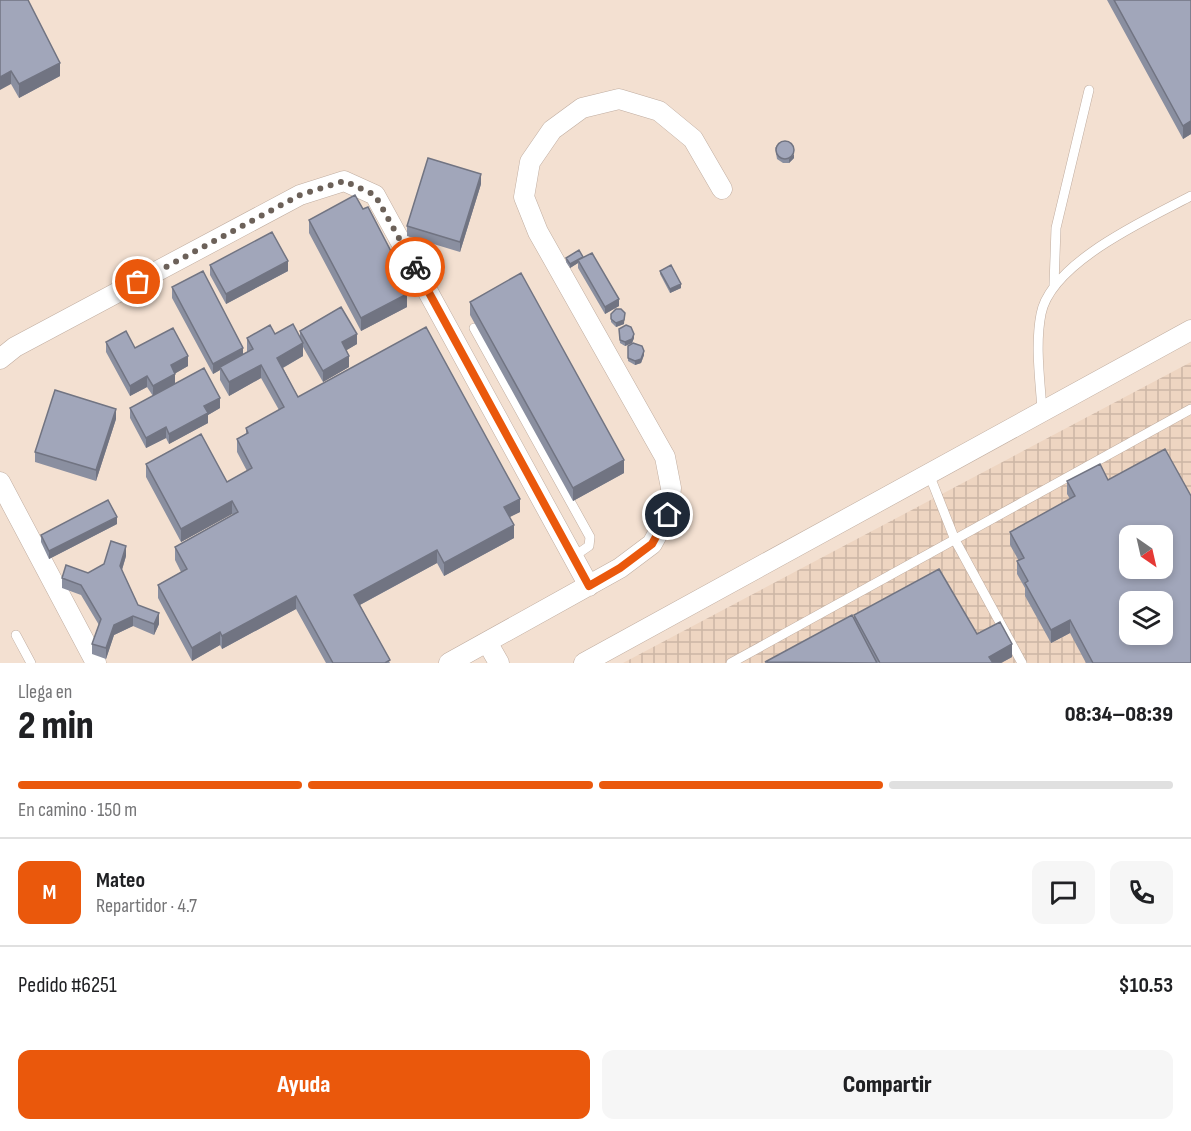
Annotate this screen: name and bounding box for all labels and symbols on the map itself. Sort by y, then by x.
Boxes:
courier [385,237,445,297]
pin [112,256,163,307]
pin [642,489,693,540]
north arrow [1119,525,1173,579]

